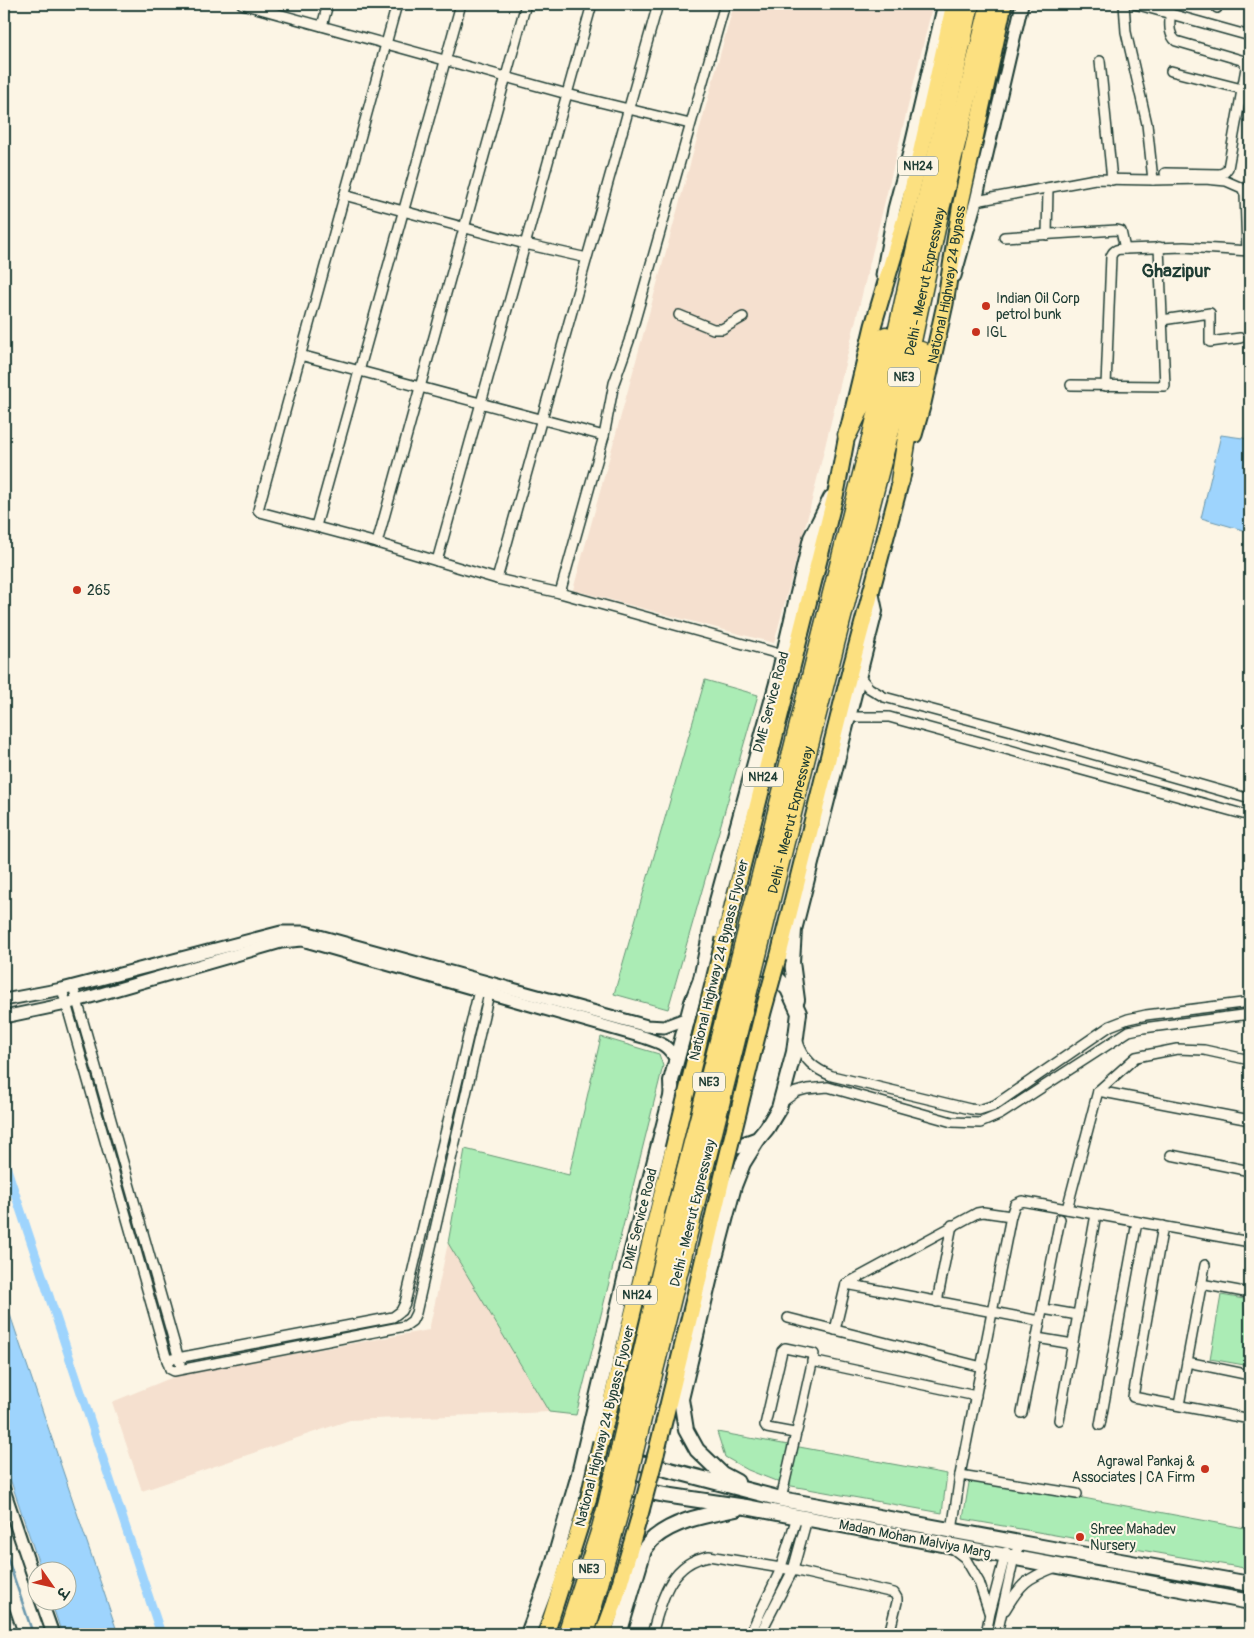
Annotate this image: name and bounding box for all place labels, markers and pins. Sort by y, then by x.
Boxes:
place label: Indian Oil Corp petrol bunk [996,290,1080,323]
marker: Indian Oil Corp petrol bunk [980,300,992,312]
place label: IGL [986,324,1007,341]
marker: IGL [970,326,982,338]
place label: 265 [87,582,111,599]
marker: 265 [71,584,83,596]
place label: Agrawal Pankaj & Associates | CA Firm [1072,1453,1195,1486]
marker: Agrawal Pankaj & Associates | CA Firm [1199,1463,1211,1475]
place label: Shree Mahadev Nursery [1090,1521,1176,1554]
marker: Shree Mahadev Nursery [1074,1531,1086,1543]

